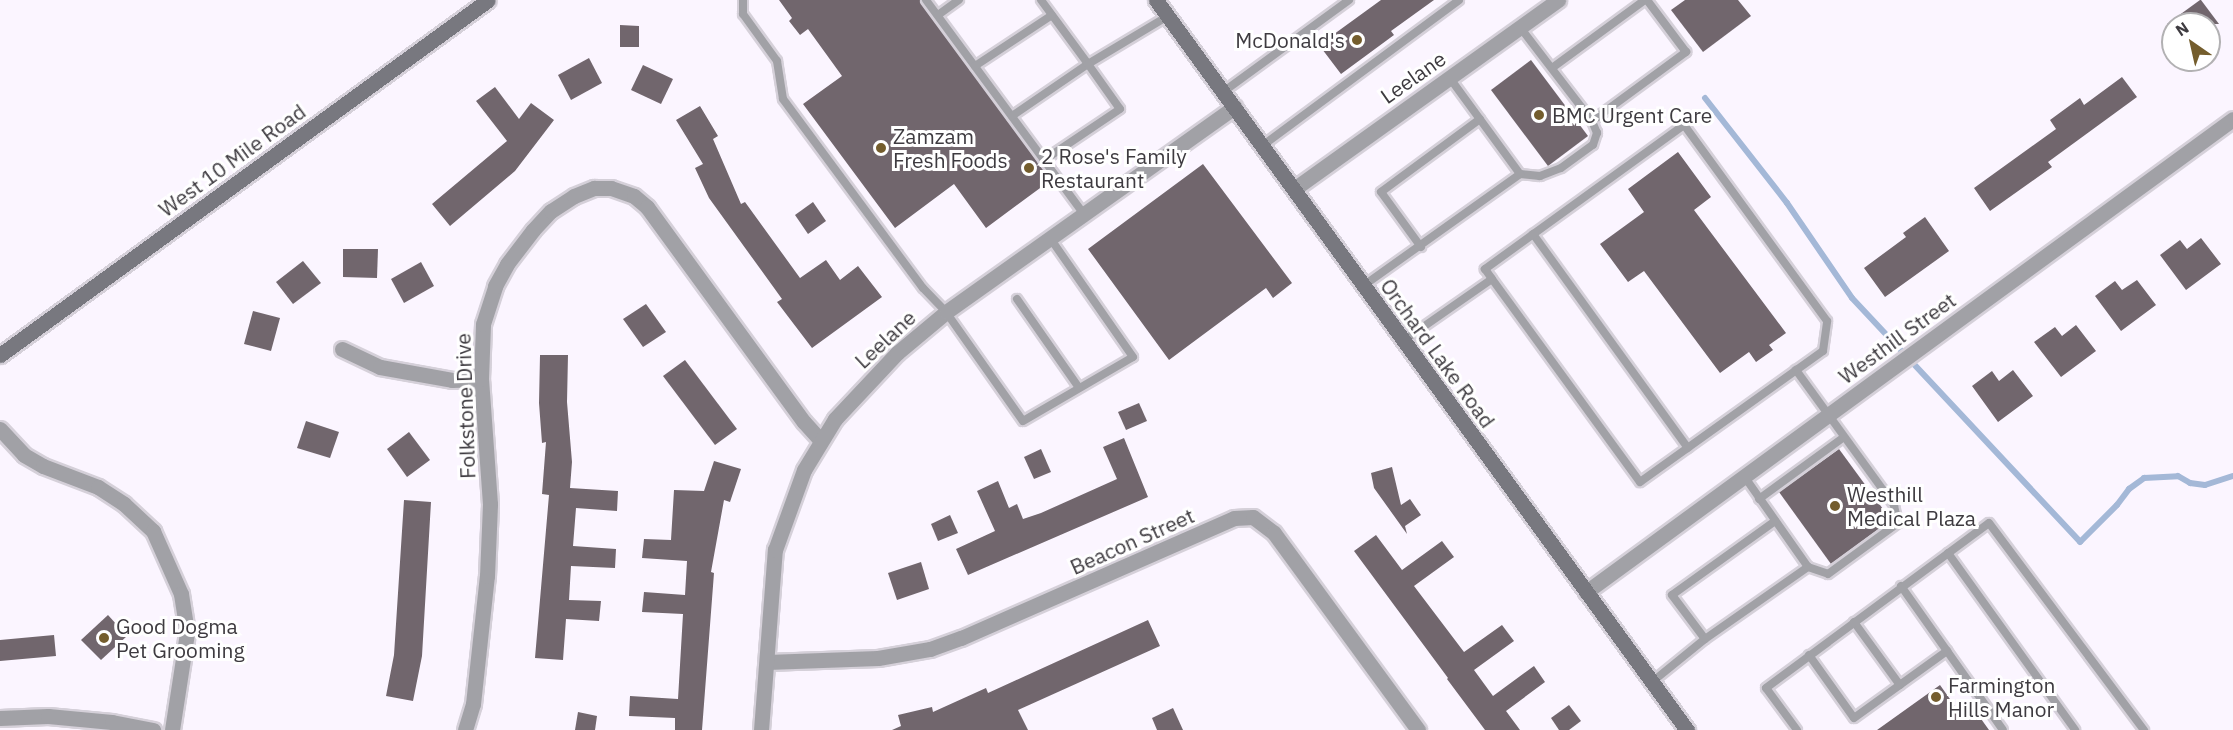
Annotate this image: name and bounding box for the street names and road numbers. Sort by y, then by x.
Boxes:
street label: Leelane [1376,46,1450,108]
street label: West 10 Mile Road [154,98,310,222]
street label: Orchard Lake Road [1375,274,1501,432]
street label: Westhill Street [1834,287,1960,389]
street label: Leelane [849,305,921,373]
street label: Folkstone Drive [450,333,480,479]
street label: Beacon Street [1066,502,1198,580]

